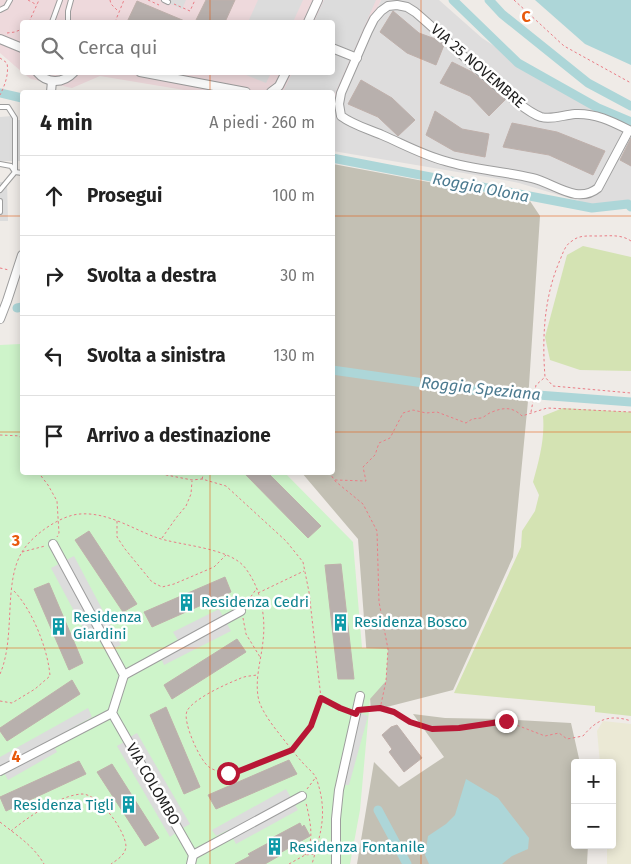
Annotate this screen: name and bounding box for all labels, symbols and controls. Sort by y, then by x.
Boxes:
text: C [521,7,531,26]
search box [20,20,335,75]
street label: VIA 25 NOVEMBRE [427,20,529,112]
icon: search [38,34,66,62]
text: Cerca qui [78,36,157,59]
text: 4 min [40,110,93,136]
text: A piedi · 260 m [209,113,315,132]
water label: Roggia Olona [431,169,531,206]
icon: ahead [40,182,68,210]
text: Prosegui [87,184,162,207]
text: 100 m [272,186,315,205]
icon: right [40,262,68,290]
text: Svolta a destra [87,264,217,287]
text: 30 m [280,266,315,285]
icon: left [40,342,68,370]
text: Svolta a sinistra [87,344,226,367]
text: 130 m [273,346,315,365]
water label: Roggia Speziana [420,373,542,404]
icon: arrive [40,422,68,450]
text: Arrivo a destinazione [87,424,271,447]
text: 3 [11,531,20,550]
building icon: Residenza Cedri [177,592,197,612]
place label: Residenza Cedri [201,593,309,611]
place label: Residenza Giardini [73,608,142,643]
building icon: Residenza Bosco [330,612,350,632]
place label: Residenza Bosco [354,613,467,631]
building icon: Residenza Giardini [49,616,69,636]
route end [495,710,518,733]
street label: VIA COLOMBO [122,740,184,828]
text: 4 [11,747,21,766]
map controls [571,759,616,849]
button: + [571,759,616,804]
route start [217,762,240,785]
building icon: Residenza Tigli [118,795,138,815]
place label: Residenza Tigli [13,796,114,814]
button: − [571,804,616,849]
building icon: Residenza Fontanile [265,837,285,857]
place label: Residenza Fontanile [289,838,425,856]

